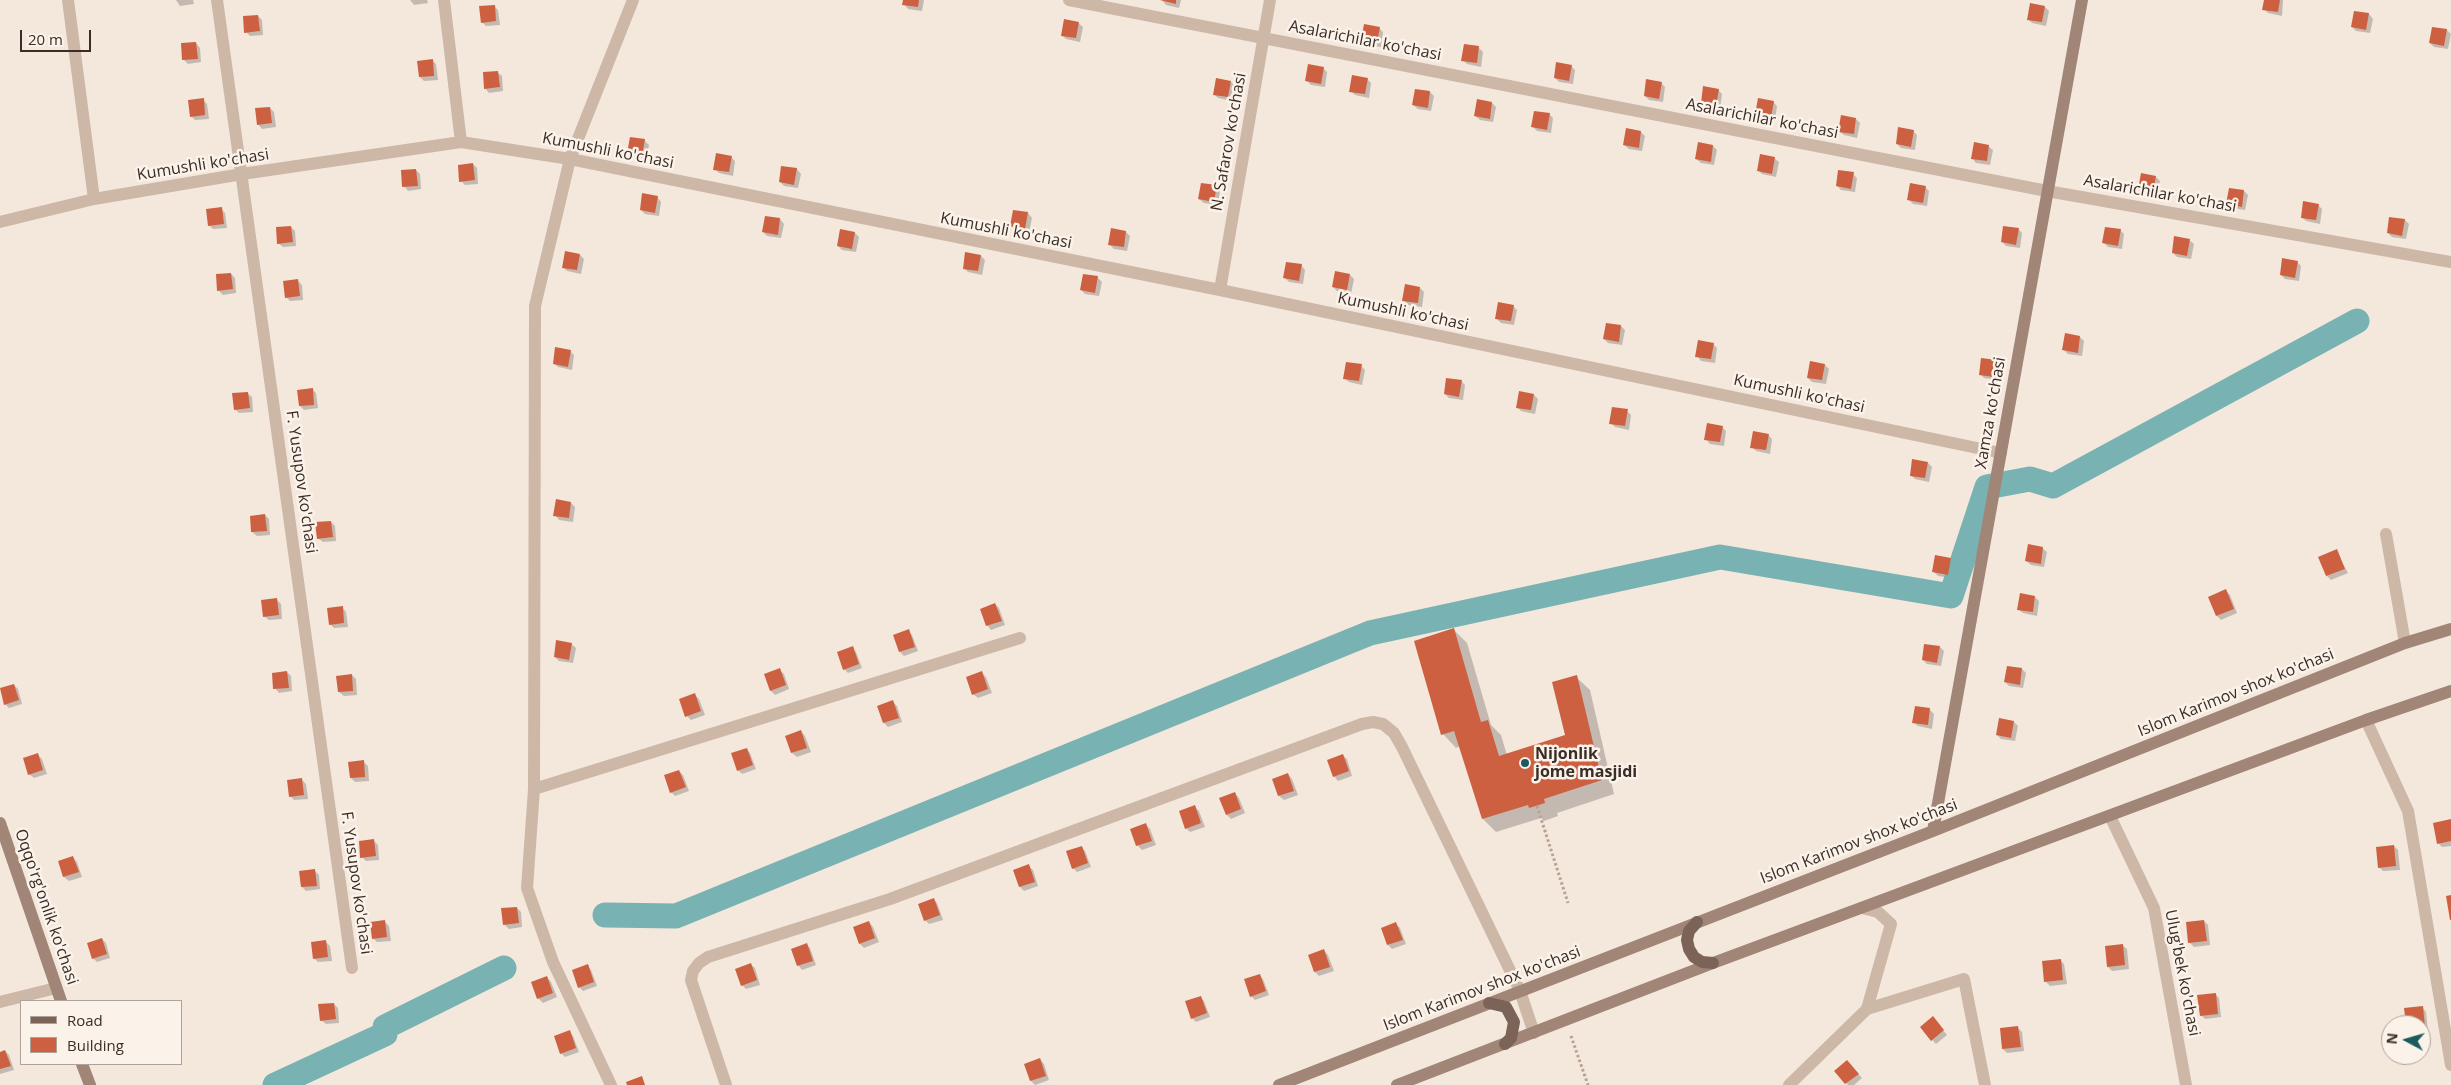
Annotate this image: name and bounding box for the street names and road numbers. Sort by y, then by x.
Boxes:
street label: Asalarichilar ko'chasi [1287,17,1443,65]
street label: N. Safarov ko'chasi [1207,71,1251,213]
street label: Asalarichilar ko'chasi [1684,95,1840,143]
street label: Kumushli ko'chasi [541,129,675,173]
street label: Kumushli ko'chasi [136,145,270,185]
street label: Asalarichilar ko'chasi [2082,171,2238,217]
street label: Kumushli ko'chasi [939,209,1073,253]
street label: Kumushli ko'chasi [1336,289,1470,335]
street label: Xamza ko'chasi [1972,356,2010,470]
street label: Kumushli ko'chasi [1732,371,1866,417]
street label: F. Yusupov ko'chasi [281,409,321,555]
street label: Islom Karimov shox ko'chasi [2135,645,2337,741]
street label: Islom Karimov shox ko'chasi [1758,795,1960,889]
street label: F. Yusupov ko'chasi [336,810,376,956]
street label: Oqqo'rg'onlik ko'chasi [10,827,82,987]
street label: Ulug'bek ko'chasi [2160,908,2204,1038]
street label: Islom Karimov shox ko'chasi [1381,942,1583,1036]

